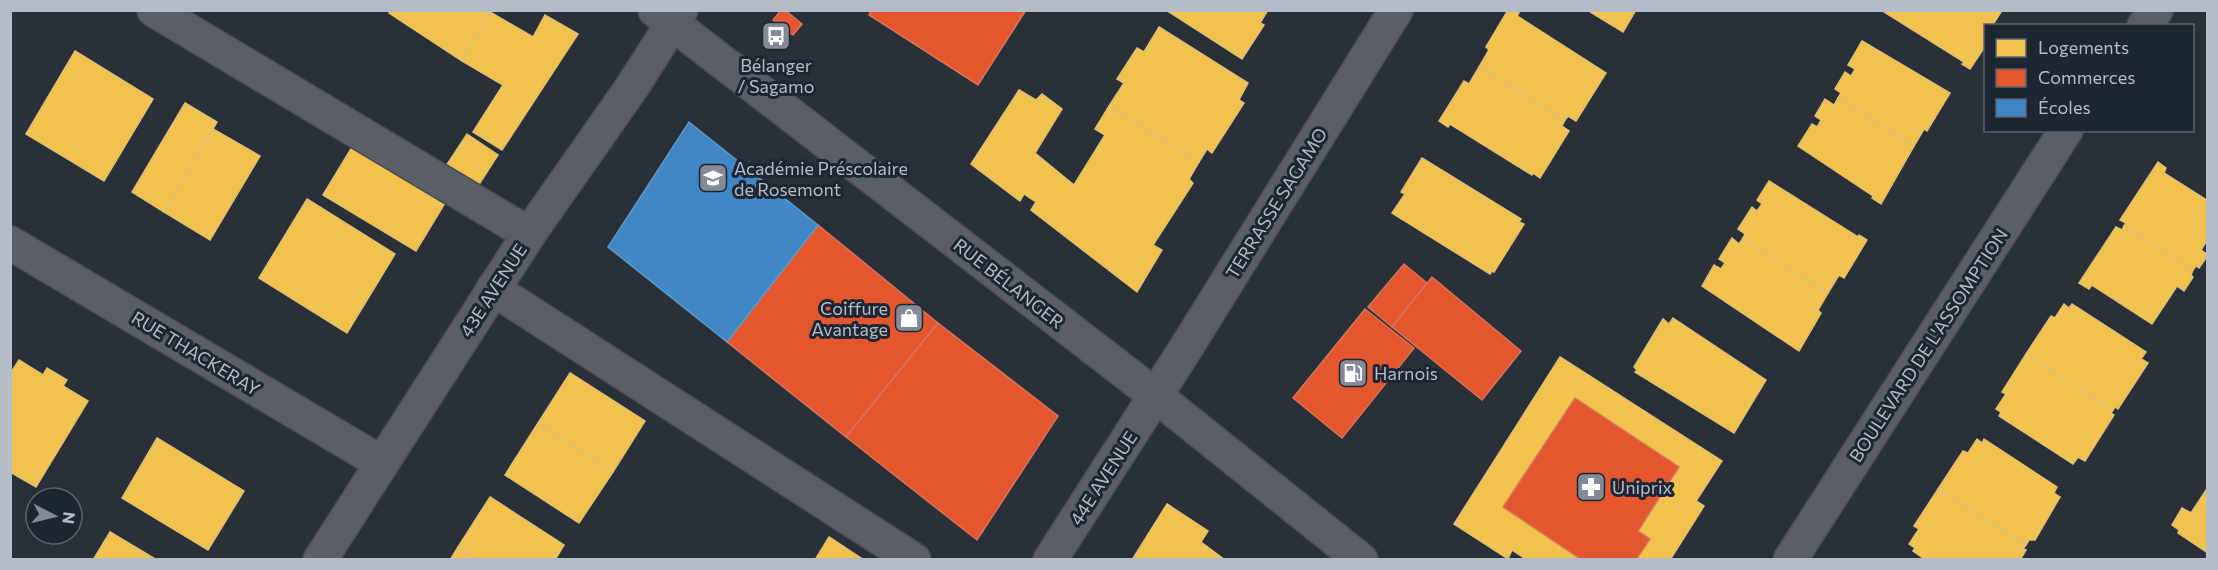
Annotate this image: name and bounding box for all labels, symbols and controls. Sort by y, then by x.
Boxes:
bus stop icon: Bélanger / Sagamo [760,20,792,52]
legend [1984,24,2194,132]
text: Logements [2038,36,2129,58]
place label: Bélanger / Sagamo [738,54,814,97]
text: Commerces [2038,66,2135,88]
text: Écoles [2038,96,2091,118]
street label: TERRASSE SAGAMO [1221,124,1331,282]
place label: Académie Préscolaire de Rosemont [734,157,908,200]
school or university icon: Académie Préscolaire de Rosemont [697,162,729,194]
street label: BOULEVARD DE L'ASSOMPTION [1844,224,2012,466]
street label: RUE BÉLANGER [950,233,1068,333]
street label: 43E AVENUE [455,239,531,341]
place label: Coiffure Avantage [812,297,888,340]
shop icon: Coiffure Avantage [893,302,925,334]
street label: RUE THACKERAY [128,306,264,400]
fuel station icon: Harnois [1337,357,1369,389]
place label: Harnois [1374,362,1438,384]
street label: 44E AVENUE [1065,427,1141,529]
pharmacy icon: Uniprix [1575,471,1607,503]
place label: Uniprix [1612,476,1673,498]
north arrow [24,486,84,546]
text: N [59,511,80,525]

